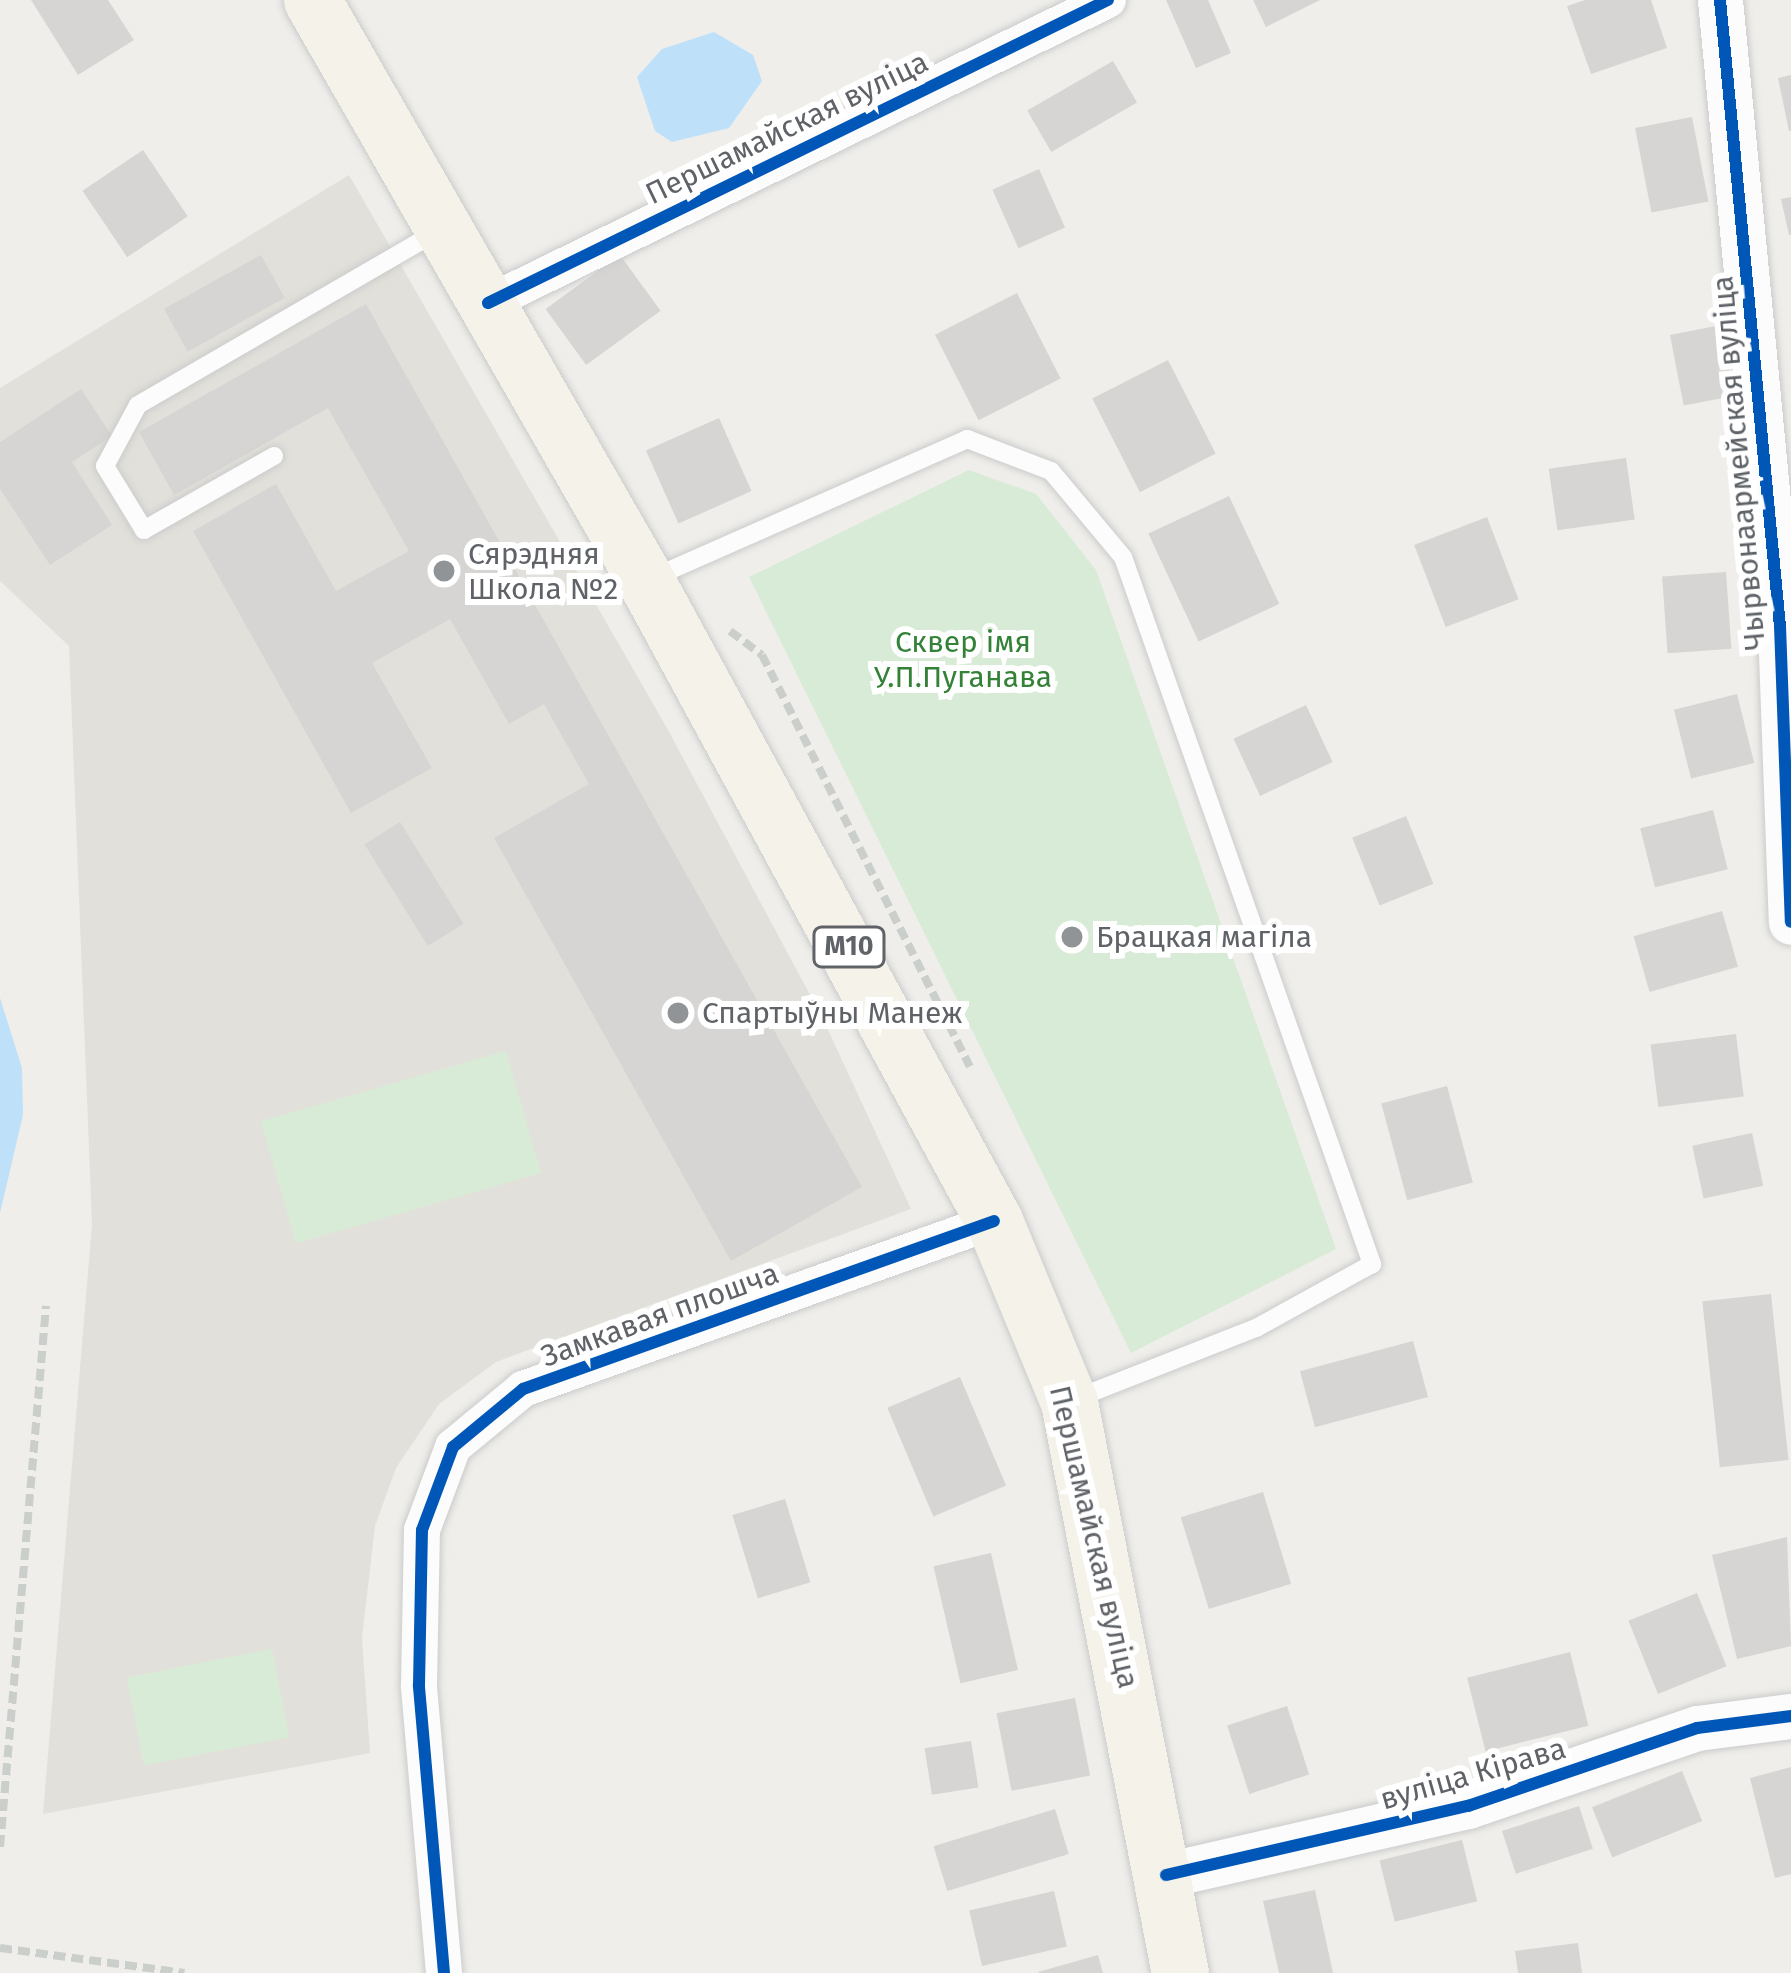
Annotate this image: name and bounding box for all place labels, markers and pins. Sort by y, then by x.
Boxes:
place label: Сярэдняя Школа №2 [468,536,618,606]
marker: Сярэдняя Школа №2 [431,558,457,584]
place label: Брацкая магіла [1096,919,1312,955]
marker: Брацкая магіла [1059,924,1085,950]
place label: Спартыўны Манеж [702,995,963,1031]
marker: Спартыўны Манеж [665,1000,691,1026]

